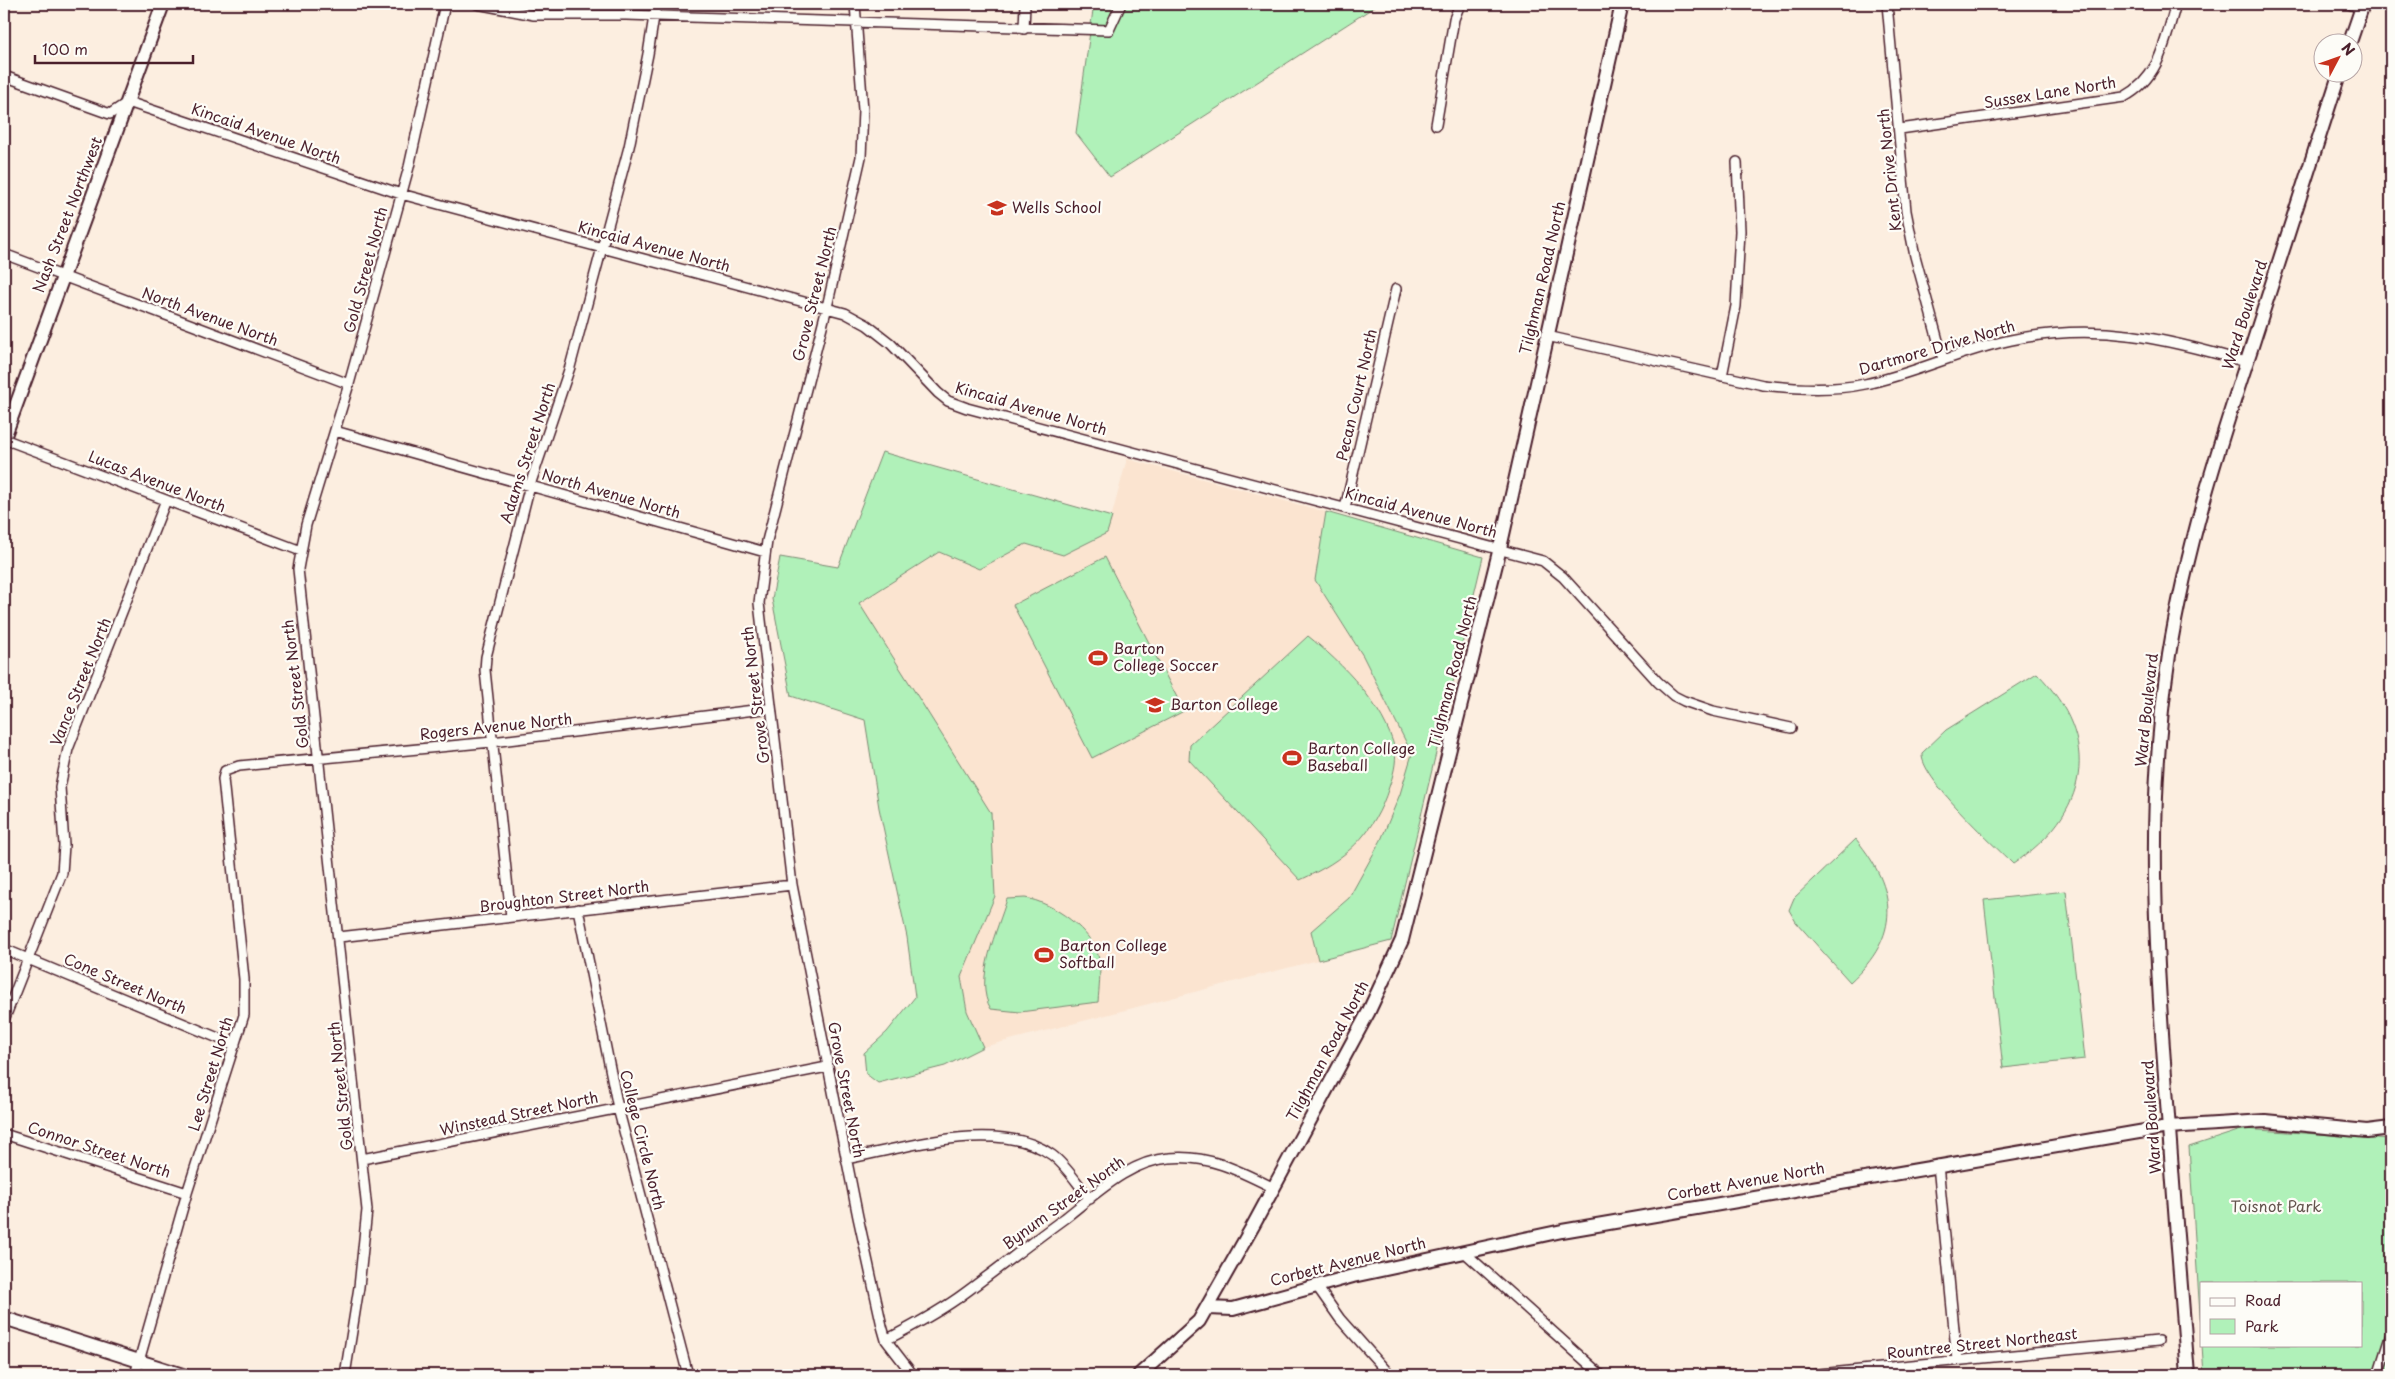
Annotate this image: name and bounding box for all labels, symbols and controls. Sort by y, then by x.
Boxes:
scale bar [35,32,192,64]
north arrow [2312,32,2362,82]
text: 100 m [42,37,88,60]
text: N [2337,38,2360,60]
street label: Sussex Lane North [1982,70,2117,113]
street label: Kincaid Avenue North [189,96,344,169]
street label: Kent Drive North [1871,108,1906,233]
street label: Nash Street Northwest [26,133,107,296]
place label: Wells School [1012,195,1102,218]
school or university icon: Wells School [986,197,1008,219]
street label: Tilghman Road North [1513,199,1570,357]
street label: Gold Street North [337,204,392,335]
street label: Kincaid Avenue North [576,214,733,277]
street label: Grove Street North [786,224,841,364]
street label: Ward Boulevard [2215,257,2272,372]
street label: North Avenue North [139,280,282,351]
street label: Dartmore Drive North [1856,313,2017,380]
street label: Pecan Court North [1329,326,1382,463]
street label: Kincaid Avenue North [953,375,1110,440]
street label: Adams Street North [493,379,560,526]
street label: Lucas Avenue North [86,444,230,517]
street label: North Avenue North [539,462,684,523]
street label: Kincaid Avenue North [1343,480,1500,543]
street label: Tilghman Road North [1421,593,1482,750]
street label: Vance Street North [43,614,116,749]
street label: Gold Street North [275,618,314,750]
street label: Grove Street North [735,625,774,765]
place label: Barton College Soccer [1113,636,1219,676]
sports icon: Barton College Soccer [1087,647,1109,669]
street label: Ward Boulevard [2128,652,2163,768]
place label: Barton College [1170,692,1278,715]
school or university icon: Barton College [1144,694,1166,716]
street label: Rogers Avenue North [419,706,573,745]
place label: Barton College Baseball [1307,736,1415,776]
sports icon: Barton College Baseball [1281,747,1303,769]
street label: Broughton Street North [477,874,650,917]
place label: Barton College Softball [1059,933,1167,973]
sports icon: Barton College Softball [1033,944,1055,966]
street label: Cone Street North [61,946,191,1019]
street label: Tilghman Road North [1280,976,1374,1125]
street label: Lee Street North [181,1013,238,1134]
street label: Gold Street North [321,1020,358,1152]
street label: Grove Street North [823,1020,872,1160]
street label: Ward Boulevard [2135,1059,2166,1175]
street label: College Circle North [615,1067,672,1212]
street label: Winstead Street North [437,1084,600,1141]
street label: Connor Street North [25,1115,174,1183]
street label: Bynum Street North [997,1150,1129,1254]
street label: Corbett Avenue North [1665,1155,1826,1206]
park label: Toisnot Park [2231,1194,2321,1217]
street label: Corbett Avenue North [1267,1230,1428,1291]
legend [2200,1282,2362,1346]
text: Road [2245,1288,2281,1311]
text: Park [2245,1314,2279,1337]
street label: Rountree Street Northeast [1886,1321,2078,1364]

